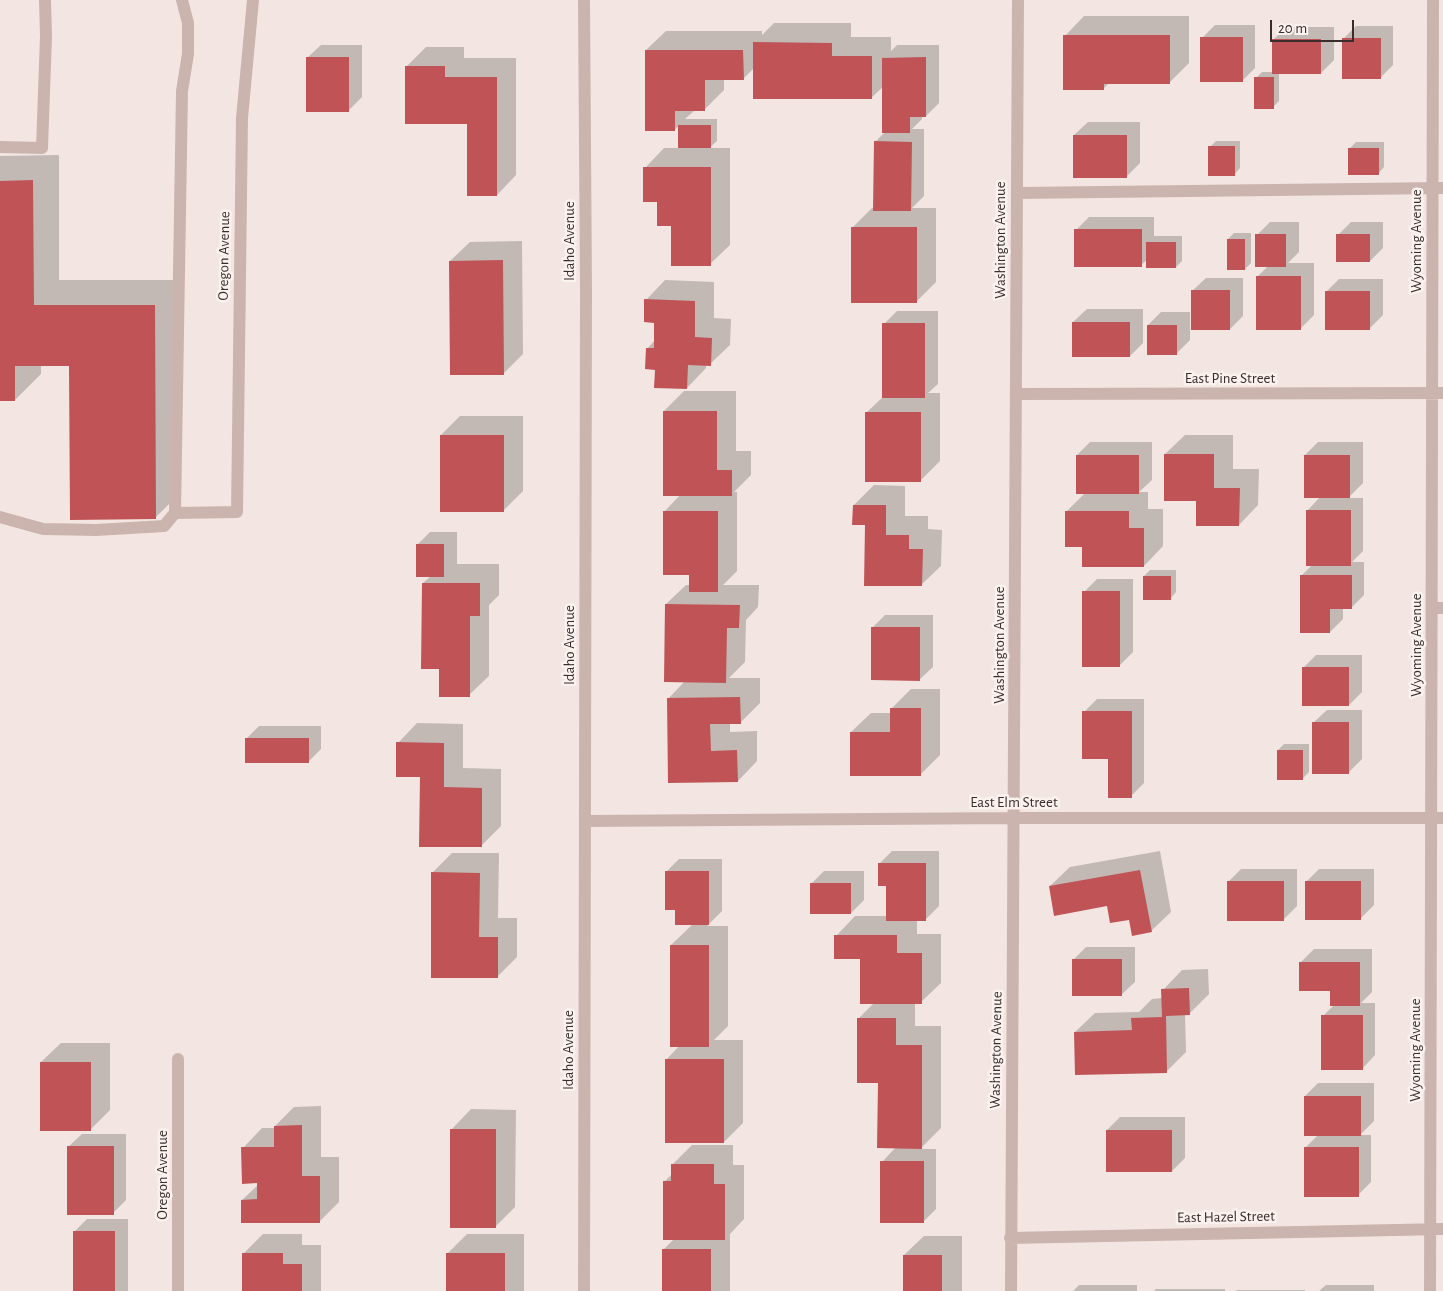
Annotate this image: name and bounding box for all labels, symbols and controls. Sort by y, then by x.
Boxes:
scale bar [1273,10,1357,42]
text: 20 m [1278,21,1307,36]
street label: Washington Avenue [991,181,1009,299]
street label: Wyoming Avenue [1407,189,1425,293]
street label: Idaho Avenue [560,201,578,281]
street label: Oregon Avenue [214,211,234,301]
street label: East Pine Street [1185,369,1275,387]
street label: Washington Avenue [990,586,1008,704]
street label: Wyoming Avenue [1407,593,1425,697]
street label: Idaho Avenue [560,605,578,685]
street label: East Elm Street [970,793,1058,811]
street label: Washington Avenue [986,991,1006,1109]
street label: Wyoming Avenue [1406,998,1424,1102]
street label: Idaho Avenue [559,1010,577,1090]
street label: Oregon Avenue [153,1130,171,1220]
street label: East Hazel Street [1177,1207,1275,1227]

